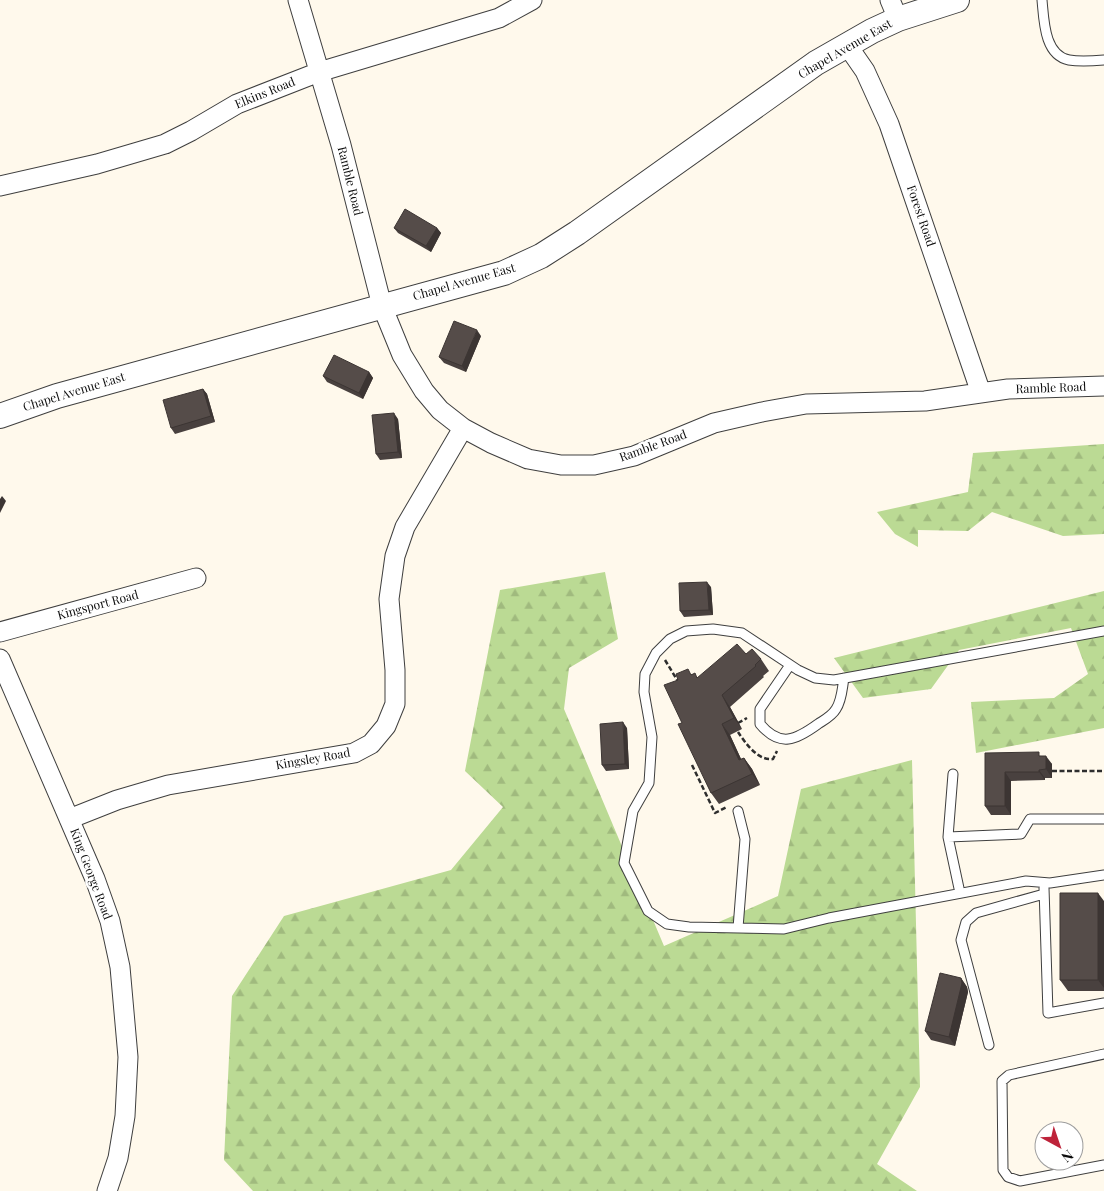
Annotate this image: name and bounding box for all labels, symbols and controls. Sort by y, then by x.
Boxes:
street label: Chapel Avenue East [795,14,895,82]
street label: Elkins Road [232,73,297,111]
street label: Ramble Road [335,145,367,217]
street label: Forest Road [904,183,940,249]
street label: Chapel Avenue East [411,259,518,303]
street label: Chapel Avenue East [21,368,127,414]
street label: Ramble Road [1015,378,1087,396]
street label: Ramble Road [617,425,689,465]
street label: Kingsport Road [55,586,140,623]
street label: Kingsley Road [274,744,351,772]
street label: King George Road [67,826,117,922]
north arrow [1034,1121,1084,1171]
text: N [1058,1146,1078,1167]

